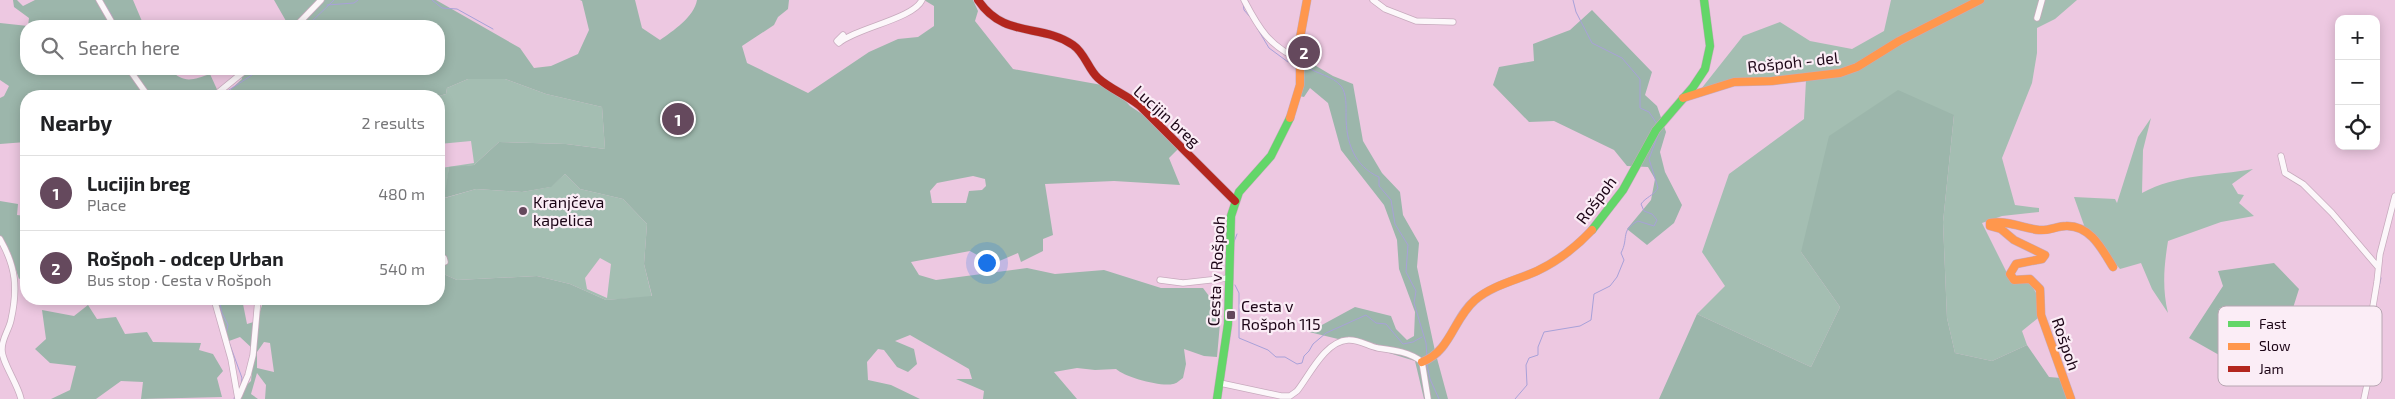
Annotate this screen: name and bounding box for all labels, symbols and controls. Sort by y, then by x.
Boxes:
map controls [2335,15,2380,150]
button: + [2335,15,2380,60]
search box [20,20,445,75]
pin: 2 [1288,33,1320,71]
icon: search [38,34,66,62]
text: Search here [78,36,180,59]
street label: Rošpoh - del [1746,47,1840,76]
button: − [2335,60,2380,105]
street label: Lucijin breg [1130,81,1205,151]
pin: 1 [662,100,694,138]
button: locate [2335,105,2380,150]
text: Nearby [40,110,112,135]
text: 2 results [362,113,425,132]
text: Lucijin breg [87,172,190,195]
street label: Rošpoh [1572,172,1620,227]
text: 1 [53,184,59,203]
text: 480 m [378,184,425,203]
place label: Kranjčeva kapelica [533,192,604,229]
text: Place [87,195,126,214]
marker: Kranjčeva kapelica [517,205,529,217]
street label: Cesta v Rošpoh [1203,215,1228,327]
text: Rošpoh - odcep Urban [87,247,284,270]
your location [974,250,1000,276]
text: 2 [51,259,61,278]
text: 540 m [379,259,425,278]
text: Bus stop · Cesta v Rošpoh [87,270,272,289]
place label: Cesta v Rošpoh 115 [1241,296,1321,333]
legend [2218,306,2382,386]
marker: Cesta v Rošpoh 115 [1225,309,1237,321]
street label: Rošpoh [2049,315,2084,373]
text: Fast [2259,315,2286,332]
text: Slow [2259,337,2291,354]
text: Jam [2259,360,2284,377]

